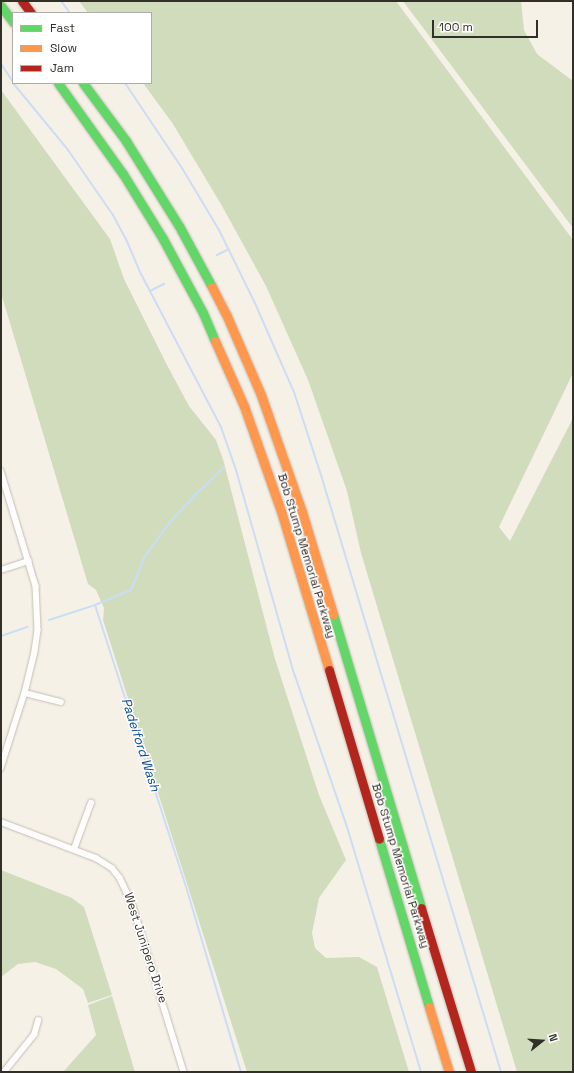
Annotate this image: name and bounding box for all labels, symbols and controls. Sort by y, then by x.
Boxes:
legend [12,12,152,84]
scale bar [434,12,540,38]
text: 100 m [439,19,473,35]
text: Fast [50,20,75,36]
text: Slow [50,40,77,56]
text: Jam [50,60,74,76]
street label: Bob Stump Memorial Parkway [274,472,338,640]
water label: Padelford Wash [118,696,162,794]
street label: Bob Stump Memorial Parkway [368,782,432,950]
street label: West Junipero Drive [120,891,170,1005]
north arrow [522,1021,562,1061]
text: N [546,1032,561,1043]

